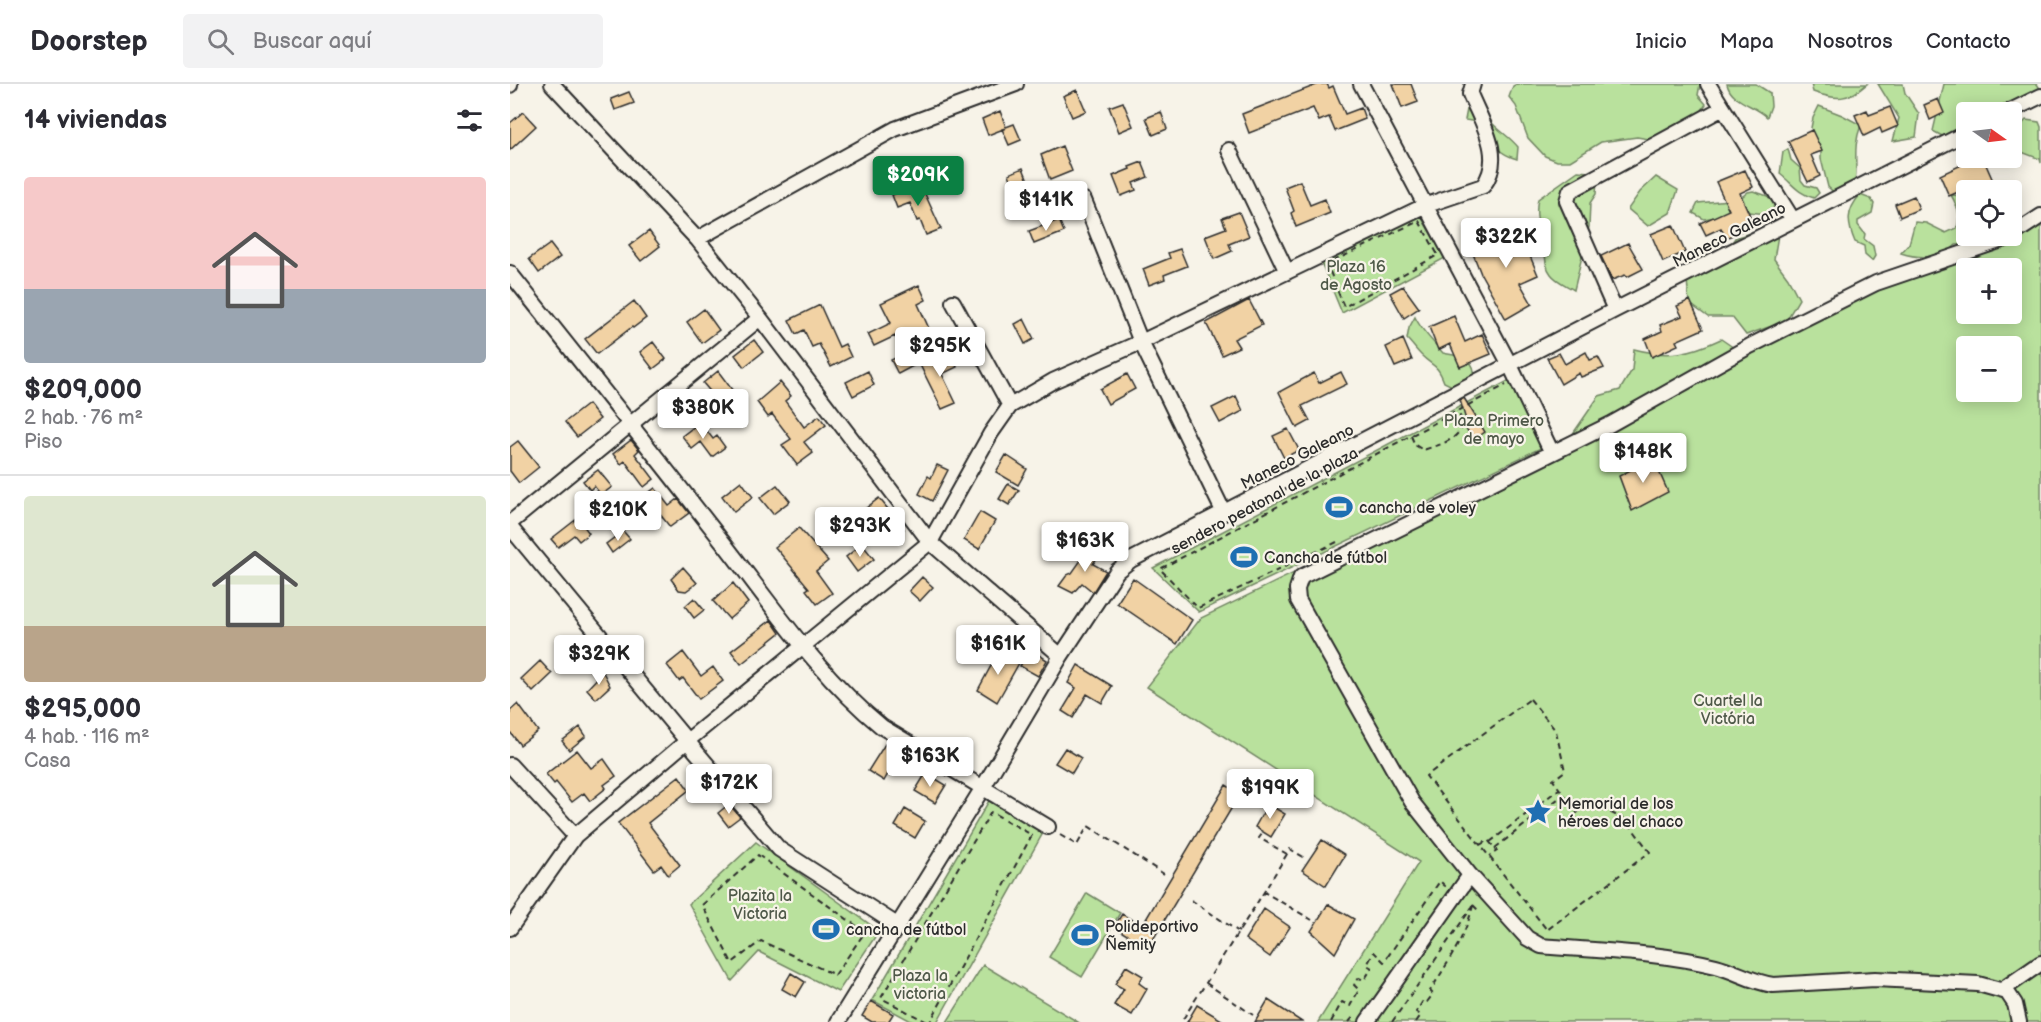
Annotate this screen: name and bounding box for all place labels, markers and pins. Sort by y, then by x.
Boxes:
pin: $209K [876,156,960,207]
pin: $141K [1004,181,1088,232]
pin: $322K [1464,218,1548,269]
pin: $295K [898,327,982,378]
pin: $380K [661,389,745,440]
pin: $148K [1601,433,1685,484]
pin: $210K [576,491,660,542]
sports icon: cancha de voley [1324,492,1354,522]
place label: cancha de voley [1359,499,1477,518]
pin: $293K [818,507,902,558]
pin: $163K [1043,522,1127,573]
sports icon: Cancha de fútbol [1229,542,1259,572]
place label: Cancha de fútbol [1264,549,1387,568]
pin: $161K [956,625,1040,676]
pin: $329K [557,635,641,686]
pin: $163K [888,737,972,788]
pin: $172K [687,764,771,815]
pin: $199K [1228,769,1312,820]
place label: Memorial de los héroes del chaco [1558,795,1683,832]
place icon: Memorial de los héroes del chaco [1523,797,1553,827]
sports icon: cancha de fútbol [811,914,841,944]
place label: Polideportivo Ñemity [1105,918,1199,955]
sports icon: Polideportivo Ñemity [1070,920,1100,950]
place label: cancha de fútbol [846,921,966,940]

